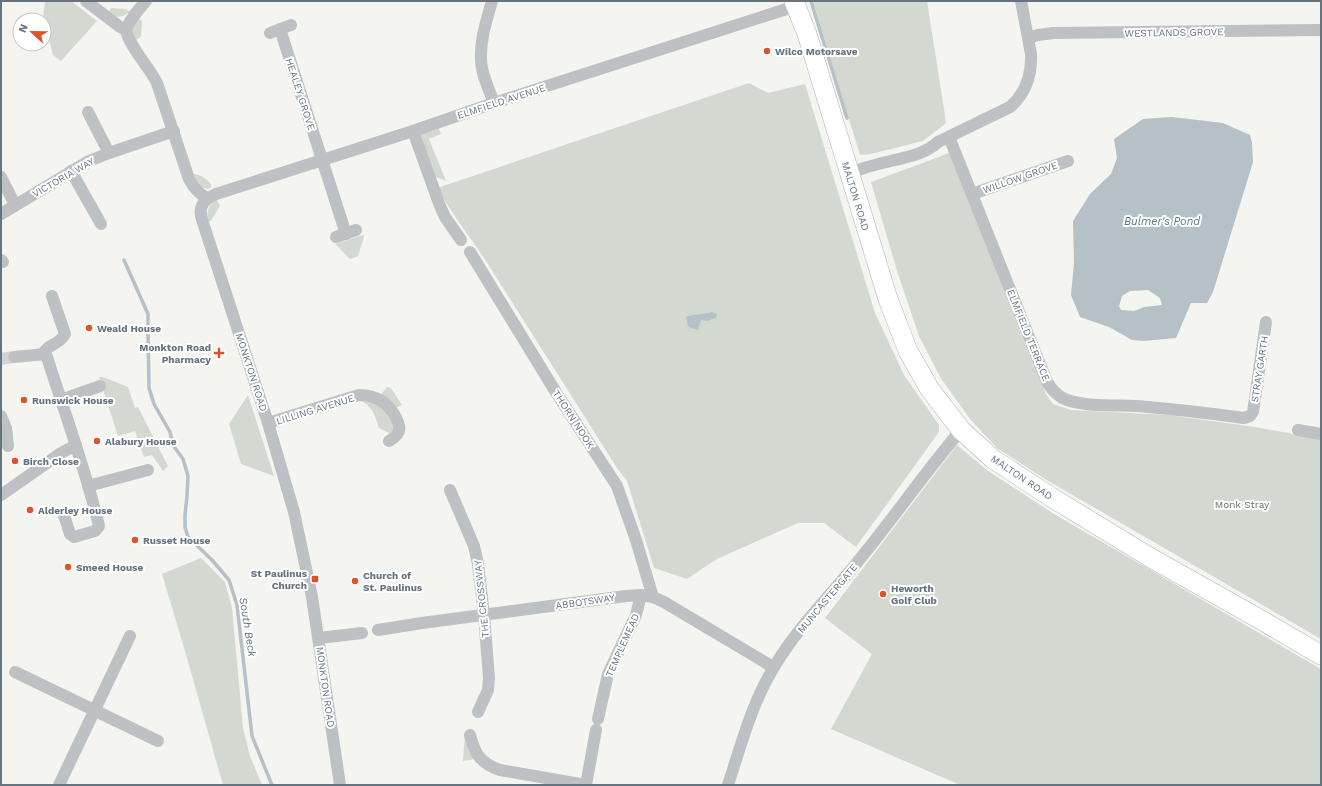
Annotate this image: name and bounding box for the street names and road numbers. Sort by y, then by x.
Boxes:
street label: WESTLANDS GROVE [1124,26,1224,39]
street label: HEALEY GROVE [284,57,317,132]
street label: ELMFIELD AVENUE [456,82,547,121]
street label: VICTORIA WAY [30,155,96,200]
street label: WILLOW GROVE [981,159,1059,195]
street label: MALTON ROAD [840,160,871,232]
street label: ELMFIELD TERRACE [1005,288,1052,383]
street label: MONKTON ROAD [234,332,269,413]
street label: STRAY GARTH [1249,335,1270,403]
street label: THORN NOOK [551,388,597,451]
street label: LILLING AVENUE [275,392,356,427]
street label: MALTON ROAD [989,453,1054,502]
street label: THE CROSSWAY [472,559,491,638]
street label: MUNCASTERGATE [795,562,860,635]
street label: ABBOTSWAY [555,592,616,611]
street label: TEMPLEMEAD [604,612,641,679]
street label: MONKTON ROAD [314,646,337,728]

